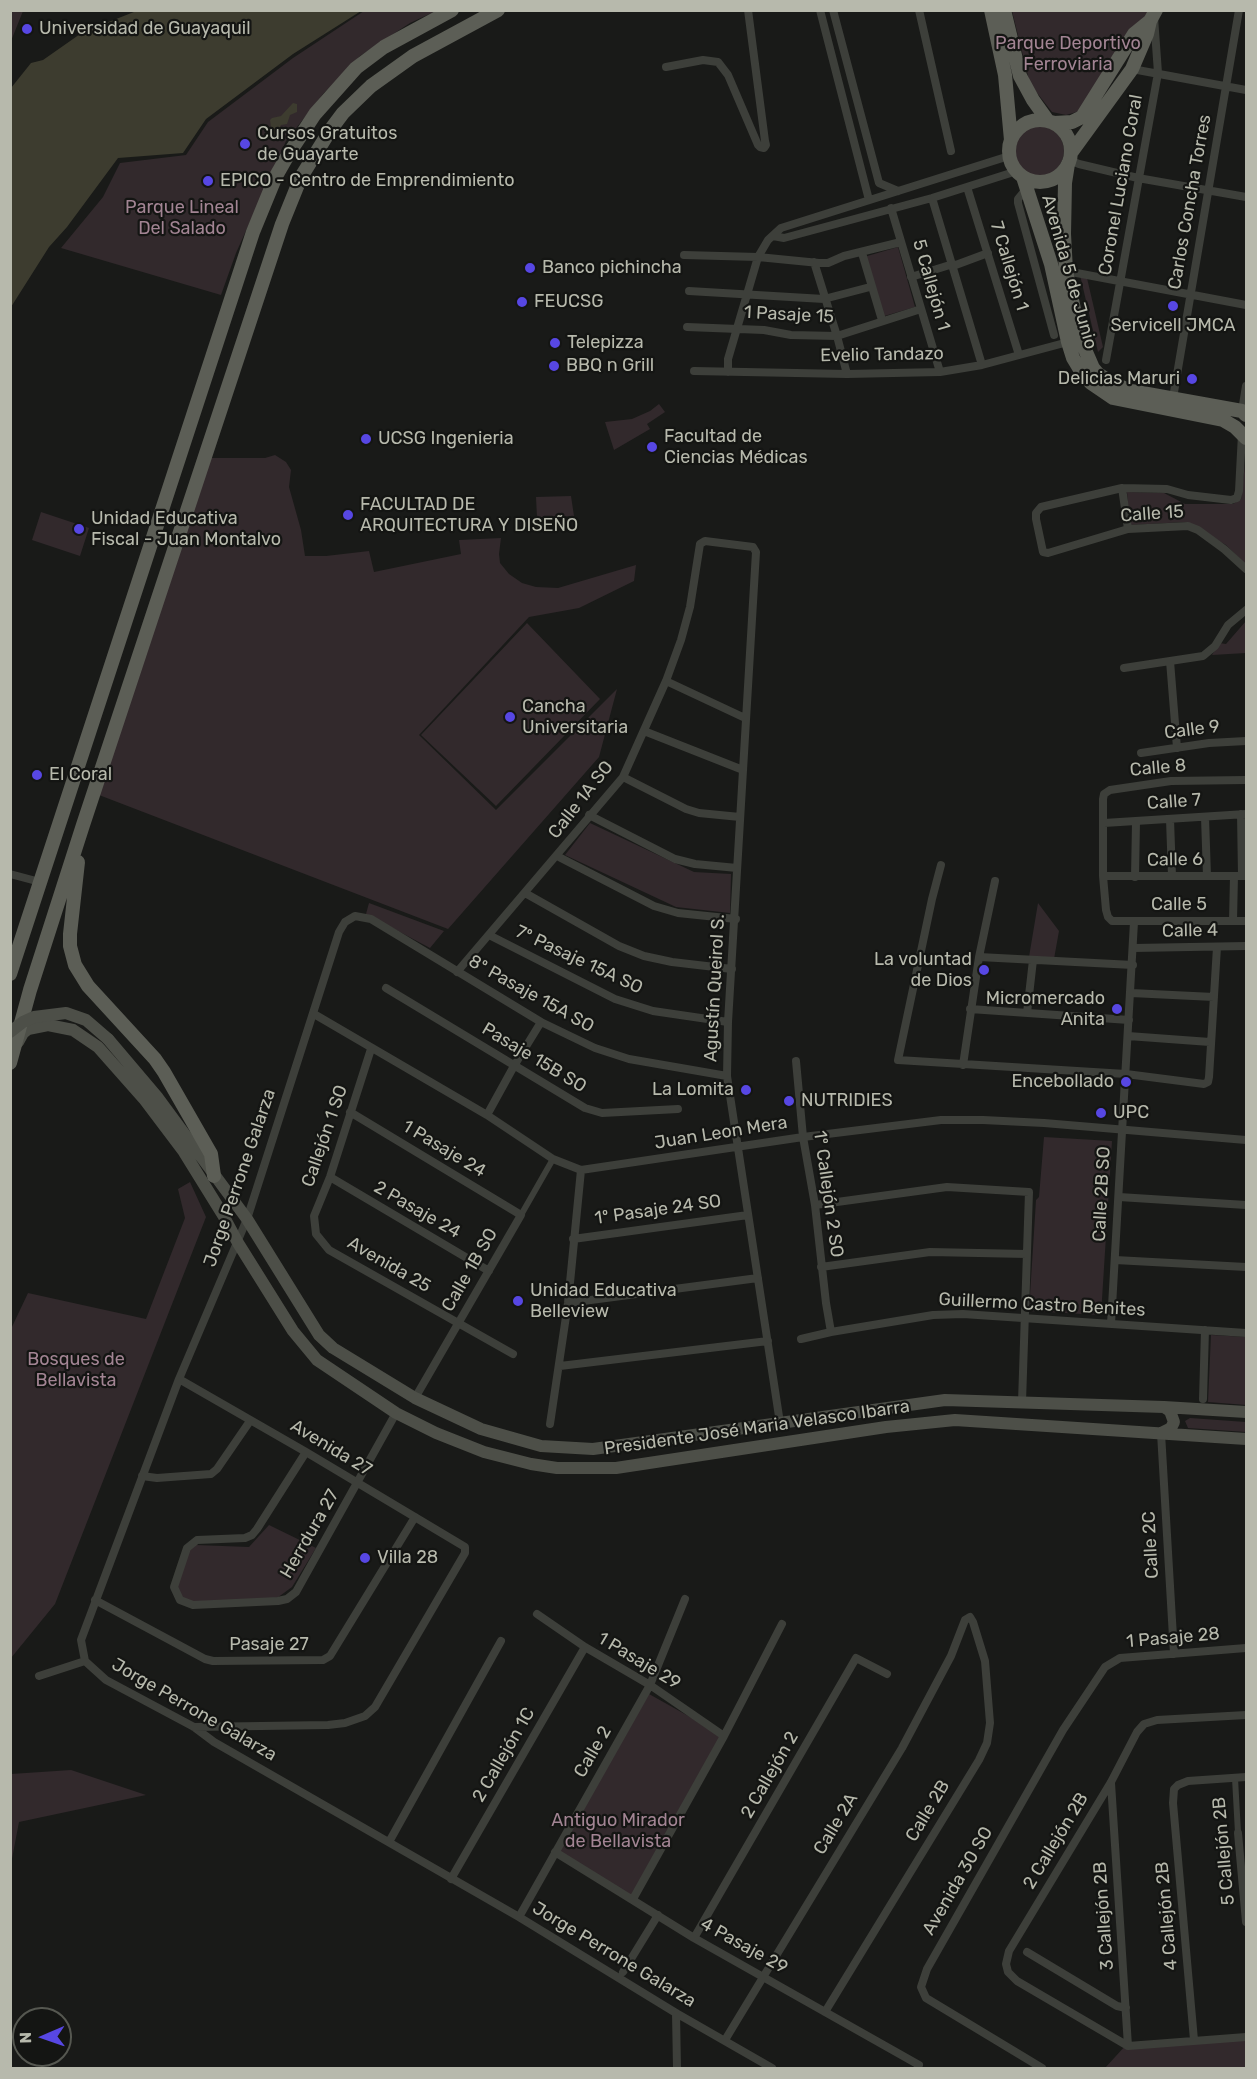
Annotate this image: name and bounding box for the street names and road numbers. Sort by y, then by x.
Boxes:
street label: Coronel Luciano Coral [1094,93,1148,277]
street label: Carlos Concha Torres [1164,113,1216,291]
street label: Avenida 5 de Junio [1037,192,1101,352]
street label: 7 Callejón 1 [985,219,1033,313]
street label: 5 Callejón 1 [908,237,954,333]
street label: 1 Pasaje 15 [743,302,835,328]
street label: Evelio Tandazo [820,343,944,367]
street label: Calle 15 [1120,501,1184,527]
street label: Calle 9 [1163,716,1221,744]
street label: Calle 8 [1129,755,1187,781]
street label: Calle 1A SO [544,757,618,843]
street label: Calle 7 [1146,789,1202,815]
street label: Calle 6 [1147,849,1203,871]
street label: Calle 5 [1151,894,1207,916]
street label: Agustín Queirol S. [700,913,730,1063]
street label: Calle 4 [1162,920,1218,942]
street label: 7º Pasaje 15A SO [512,921,646,999]
street label: 8º Pasaje 15A SO [464,951,598,1037]
street label: Pasaje 15B SO [478,1018,590,1098]
street label: Callejón 1 SO [297,1082,353,1190]
street label: Jorge Perrone Galarza [199,1086,281,1270]
street label: Juan Leon Mera [653,1112,789,1154]
street label: 1 Pasaje 24 [398,1116,490,1182]
street label: 1º Callejón 2 SO [808,1129,848,1259]
street label: Calle 2B SO [1089,1146,1115,1242]
street label: 2 Pasaje 24 [370,1177,464,1243]
street label: 1º Pasaje 24 SO [593,1190,723,1230]
street label: Calle 1B SO [437,1224,503,1316]
street label: Avenida 25 [343,1232,435,1298]
street label: Guillermo Castro Benites [938,1289,1146,1321]
street label: Presidente José Maria Velasco Ibarra [603,1396,911,1460]
street label: Avenida 27 [286,1415,376,1481]
street label: Herrdura 27 [276,1486,344,1582]
street label: Calle 2C [1138,1511,1164,1579]
street label: 1 Pasaje 28 [1125,1623,1221,1653]
street label: 1 Pasaje 29 [594,1628,684,1694]
street label: Pasaje 27 [229,1634,309,1656]
street label: Jorge Perrone Galarza [108,1654,280,1766]
street label: 2 Callejón 1C [468,1704,540,1806]
street label: Calle 2 [570,1722,616,1782]
street label: 2 Callejón 2 [737,1728,803,1822]
street label: Calle 2B [901,1776,955,1846]
street label: Calle 2A [809,1789,863,1859]
street label: 2 Callejón 2B [1019,1789,1093,1893]
street label: 5 Callejón 2B [1209,1796,1239,1906]
street label: Avenida 30 SO [918,1823,998,1939]
street label: 3 Callejón 2B [1089,1861,1119,1971]
street label: 4 Callejón 2B [1151,1861,1183,1971]
street label: Jorge Perrone Galarza [528,1898,700,2012]
street label: 4 Pasaje 29 [697,1913,791,1979]

